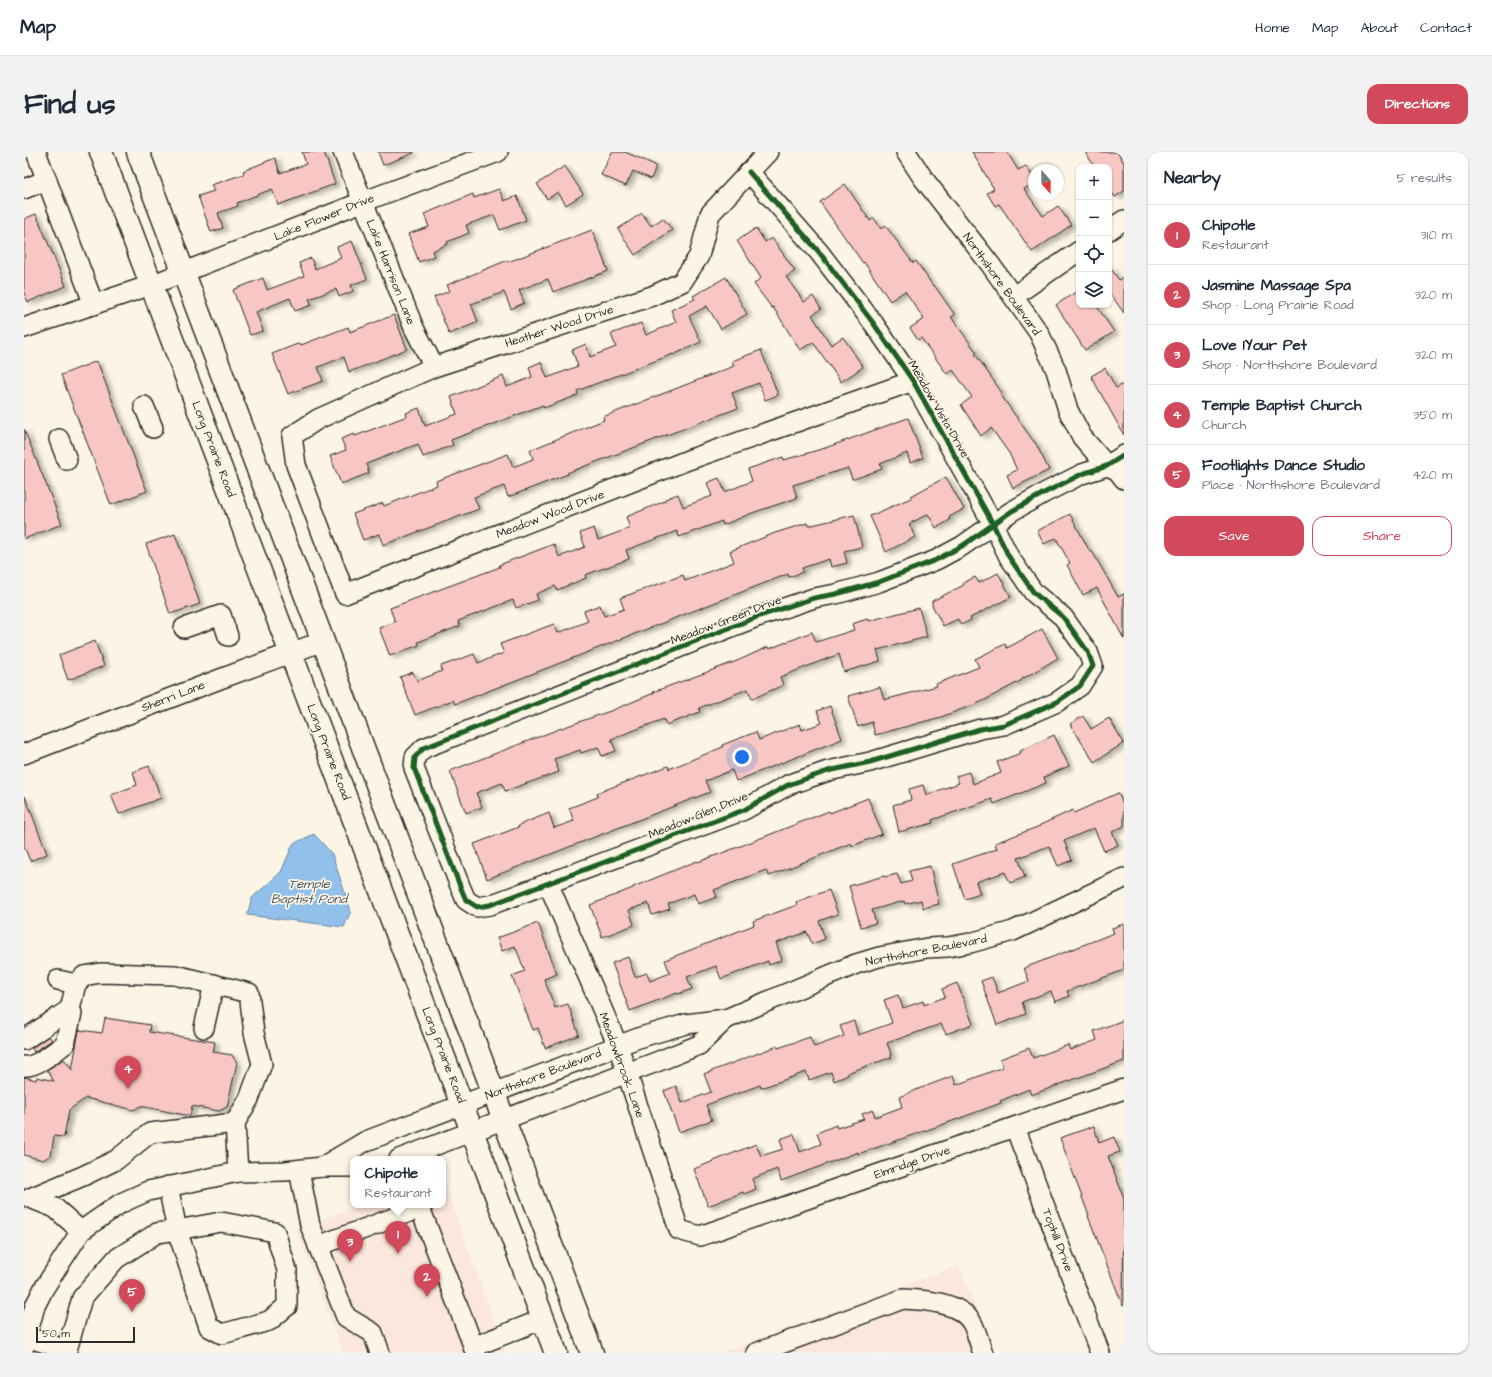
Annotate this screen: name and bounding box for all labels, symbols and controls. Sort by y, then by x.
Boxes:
text: Map [20,14,56,41]
text: Home [1255,18,1290,38]
text: Map [1312,18,1338,38]
text: About [1360,18,1398,38]
text: Contact [1420,18,1472,38]
button: Directions [1367,84,1468,124]
text: Find us [24,85,115,124]
north arrow [1028,164,1064,200]
map controls [1076,164,1112,308]
button: + [1076,164,1112,200]
text: Nearby [1164,166,1221,190]
text: 5 results [1396,169,1452,187]
street label: Lake Flower Drive [272,189,377,245]
button: − [1076,200,1112,236]
text: Chipotle [1202,215,1256,236]
street label: Lake Harrison Lane [362,217,420,328]
text: 1 [1176,226,1178,244]
text: 310 m [1420,226,1452,244]
street label: Northshore Boulevard [959,229,1045,339]
button: locate [1076,236,1112,272]
text: Restaurant [1202,236,1269,254]
button: layers [1076,272,1112,308]
text: Jasmine Massage Spa [1202,275,1351,296]
text: 2 [1173,286,1181,304]
text: 320 m [1414,286,1452,304]
text: Shop · Long Prairie Road [1202,296,1354,314]
street label: Heather Wood Drive [503,301,616,352]
text: Love 1Your Pet [1202,335,1307,356]
text: 3 [1174,346,1180,364]
text: 320 m [1414,346,1452,364]
text: Shop · Northshore Boulevard [1202,356,1377,374]
street label: Meadow Vista Drive [904,357,974,462]
text: Temple Baptist Church [1202,395,1361,416]
street label: Long Prairie Road [186,399,240,500]
text: 4 [1173,406,1181,424]
text: 350 m [1413,406,1452,424]
text: Church [1202,416,1246,434]
text: Footlights Dance Studio [1202,455,1365,476]
text: 5 [1172,466,1182,484]
text: 420 m [1412,466,1452,484]
text: Place · Northshore Boulevard [1202,476,1380,494]
street label: Meadow Wood Drive [494,486,607,543]
button: Save [1164,516,1304,556]
button: Share [1312,516,1452,556]
street label: Meadow Green Drive [668,591,785,649]
street label: Sherri Lane [139,676,208,716]
street label: Long Prairie Road [301,702,355,803]
your location [732,747,752,767]
street label: Meadow Glen Drive [646,787,751,843]
water label: Temple Baptist Pond [271,875,349,908]
street label: Northshore Boulevard [864,930,988,971]
street label: Long Prairie Road [416,1005,470,1106]
street label: Meadowbrook Lane [595,1010,649,1121]
street label: Northshore Boulevard [483,1044,604,1104]
pin: 4 [115,1056,141,1089]
street label: Elmridge Drive [872,1141,953,1184]
popup [350,1156,446,1208]
text: Chipotle [365,1163,418,1184]
text: Restaurant [365,1184,431,1202]
street label: Tophill Drive [1038,1206,1078,1275]
pin: 1 [385,1221,411,1254]
pin: 3 [337,1229,363,1262]
pin: 2 [414,1264,440,1297]
pin: 5 [119,1279,145,1312]
scale bar [36,1325,135,1344]
text: 50 m [42,1326,70,1341]

